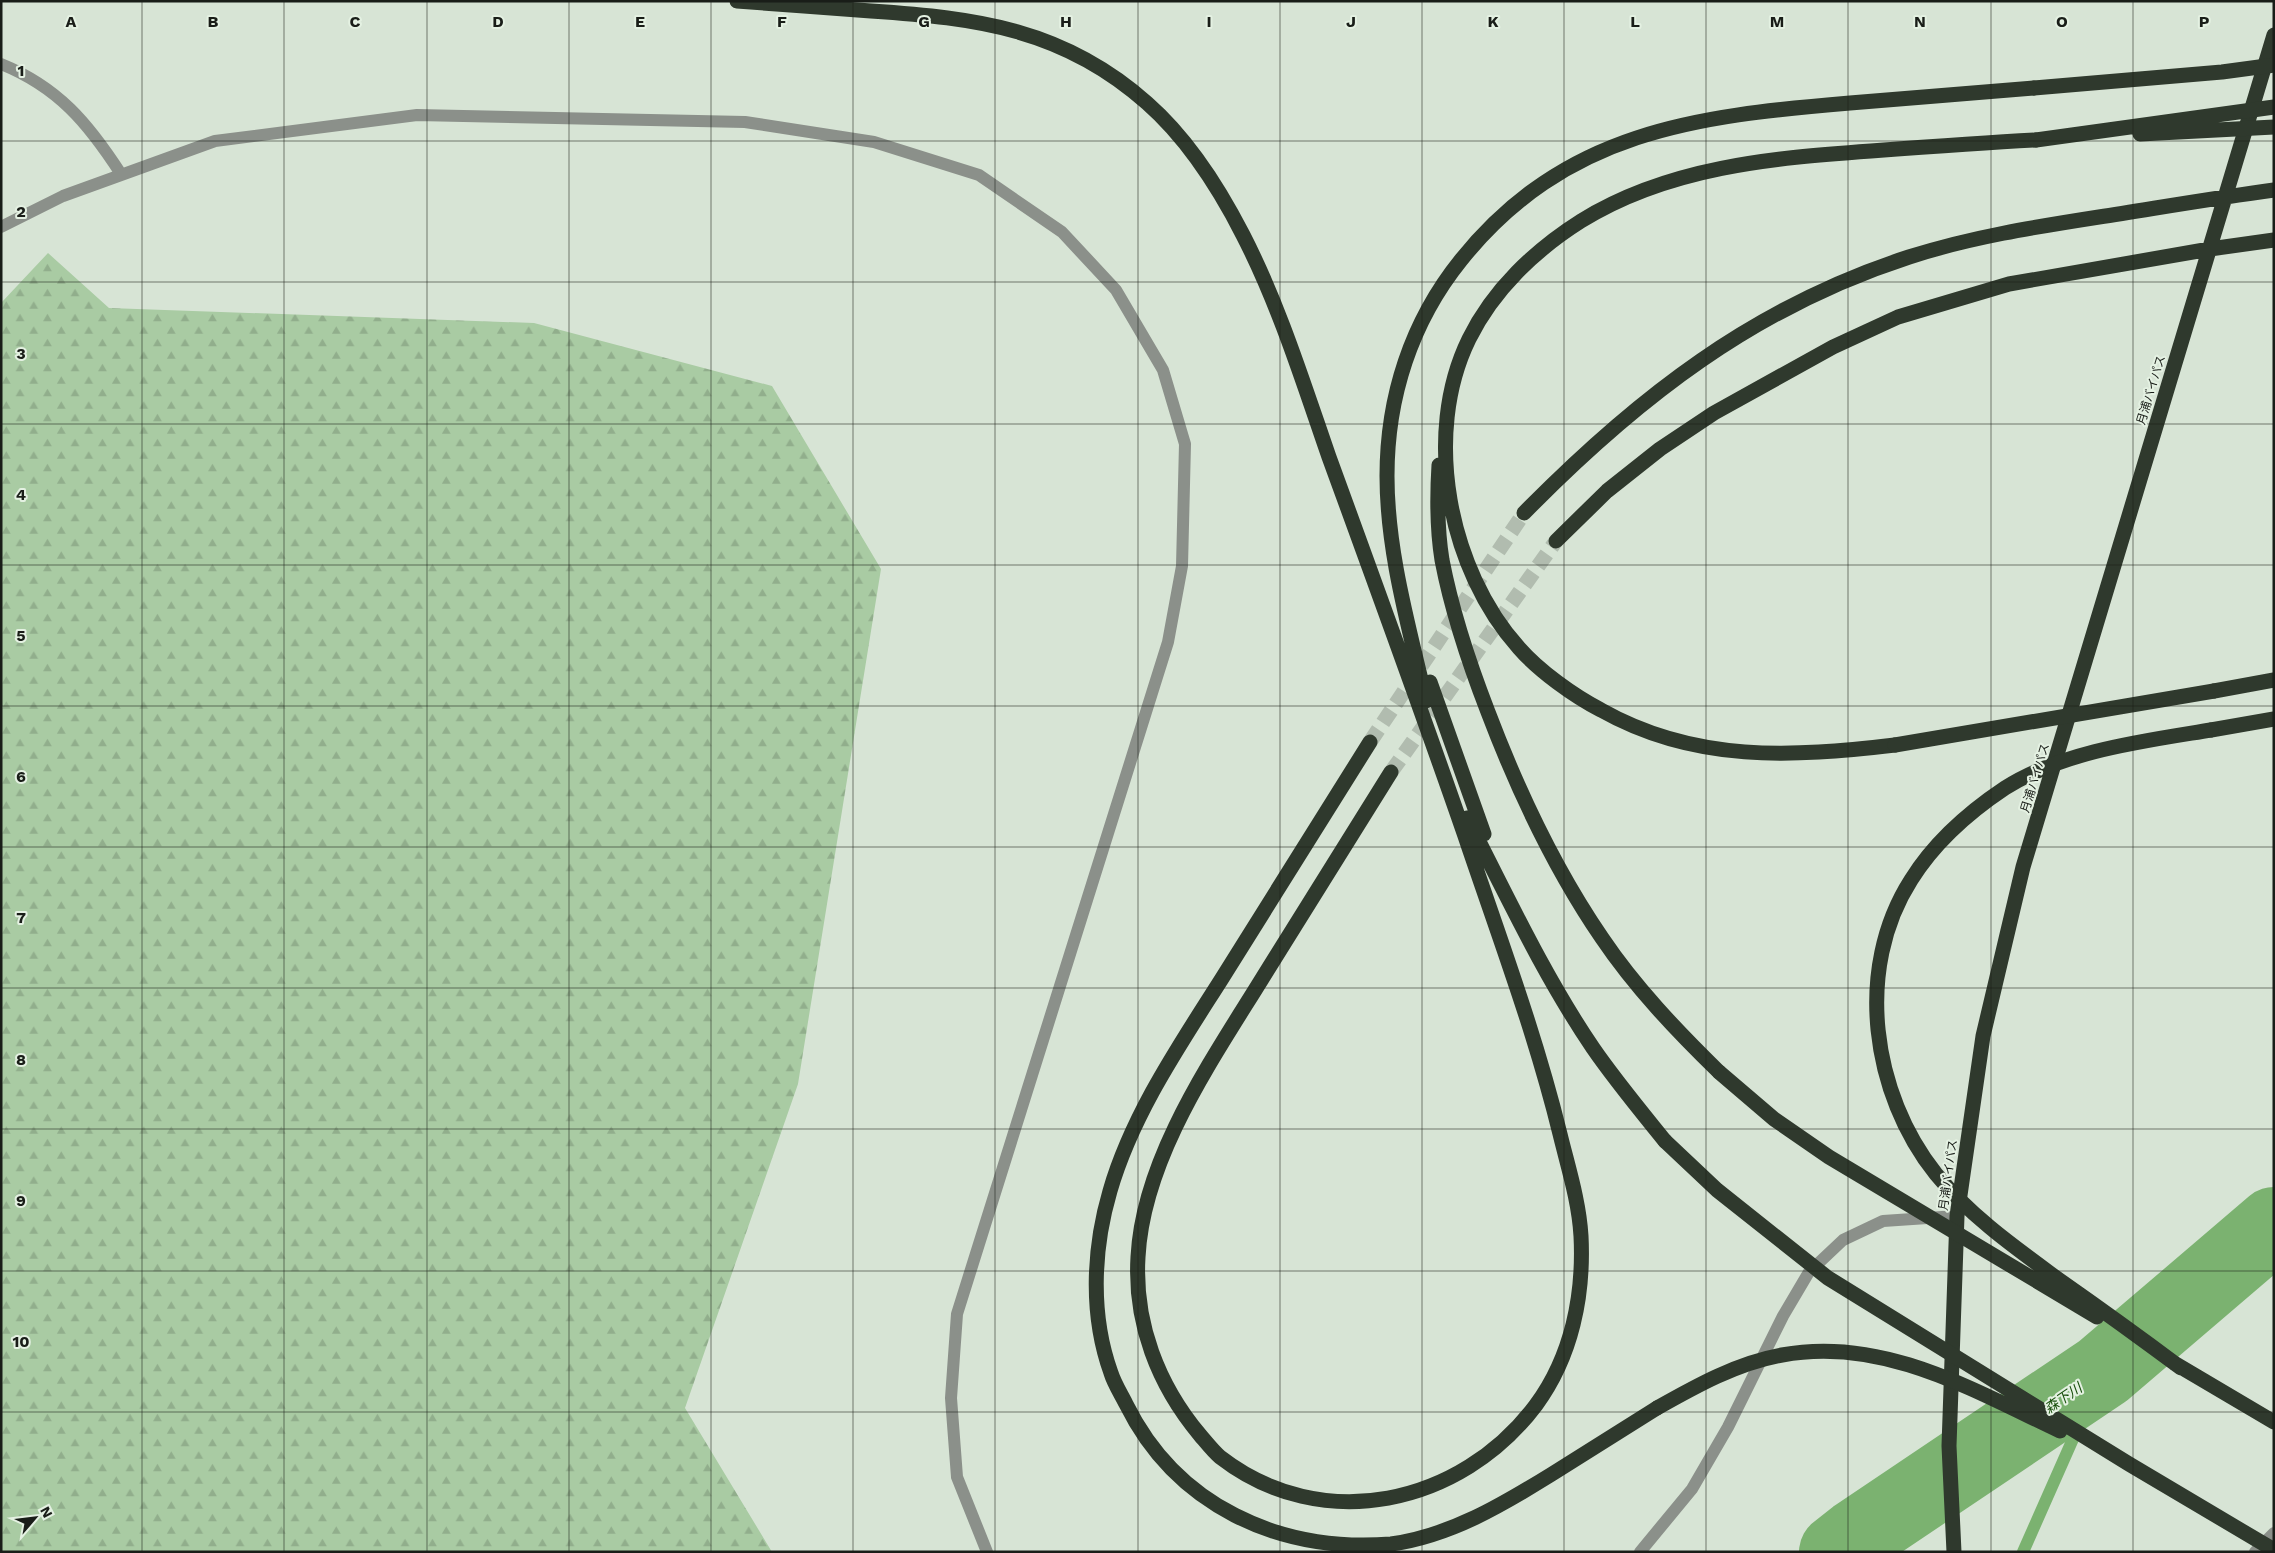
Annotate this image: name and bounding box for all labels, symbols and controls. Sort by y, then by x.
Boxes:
text: A [66,12,77,31]
text: B [208,12,219,31]
text: C [350,12,361,31]
text: D [492,12,504,31]
text: E [635,12,645,31]
text: F [777,12,787,31]
text: G [918,12,930,31]
text: H [1060,12,1072,31]
text: I [1206,12,1212,31]
text: J [1346,12,1356,31]
text: K [1487,12,1499,31]
text: L [1630,12,1640,31]
text: M [1770,12,1784,31]
text: N [1914,12,1926,31]
text: O [2056,12,2068,31]
text: P [2199,12,2210,31]
text: 1 [18,61,24,80]
text: 2 [16,202,26,221]
text: 3 [16,344,26,363]
street label: 月浦バイパス [2134,354,2168,426]
text: 4 [16,485,26,504]
text: 5 [16,626,26,645]
street label: 月浦バイパス [2018,742,2052,814]
text: 6 [16,767,26,786]
text: 7 [16,908,26,927]
text: 8 [16,1050,26,1069]
street label: 月浦バイパス [1936,1138,1960,1212]
text: 9 [16,1191,26,1210]
text: 10 [12,1332,30,1351]
water label: 森下川 [2041,1379,2087,1416]
north arrow [10,1493,60,1543]
text: N [37,1504,56,1520]

